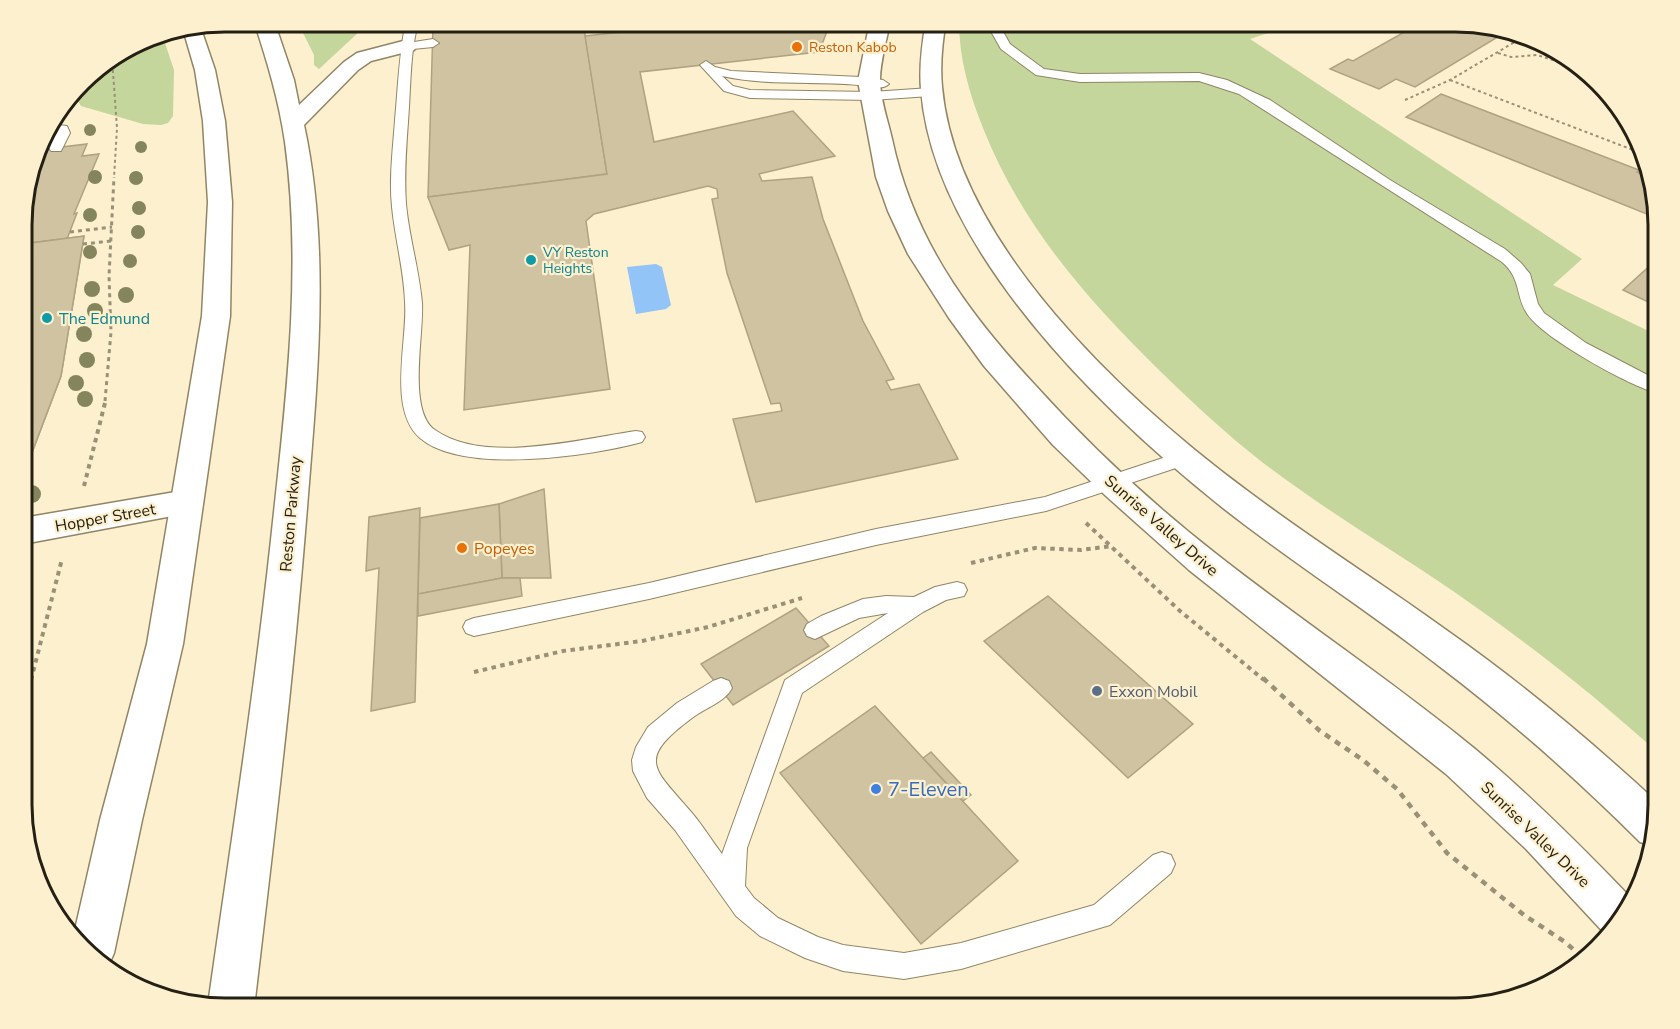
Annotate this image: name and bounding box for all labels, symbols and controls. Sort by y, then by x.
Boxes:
place label: Reston Kabob [809,38,897,57]
marker: Reston Kabob [790,40,804,54]
place label: VY Reston Heights [542,243,609,278]
marker: VY Reston Heights [524,253,538,267]
place label: The Edmund [59,308,150,330]
marker: The Edmund [40,311,54,325]
street label: Reston Parkway [275,455,307,573]
street label: Sunrise Valley Drive [1100,470,1223,581]
street label: Hopper Street [53,498,158,538]
place label: Popeyes [474,538,535,560]
marker: Popeyes [455,541,469,555]
place label: Exxon Mobil [1109,681,1198,703]
marker: Exxon Mobil [1090,684,1104,698]
place label: 7-Eleven [888,776,969,803]
street label: Sunrise Valley Drive [1476,777,1595,893]
marker: 7-Eleven [869,782,883,796]

